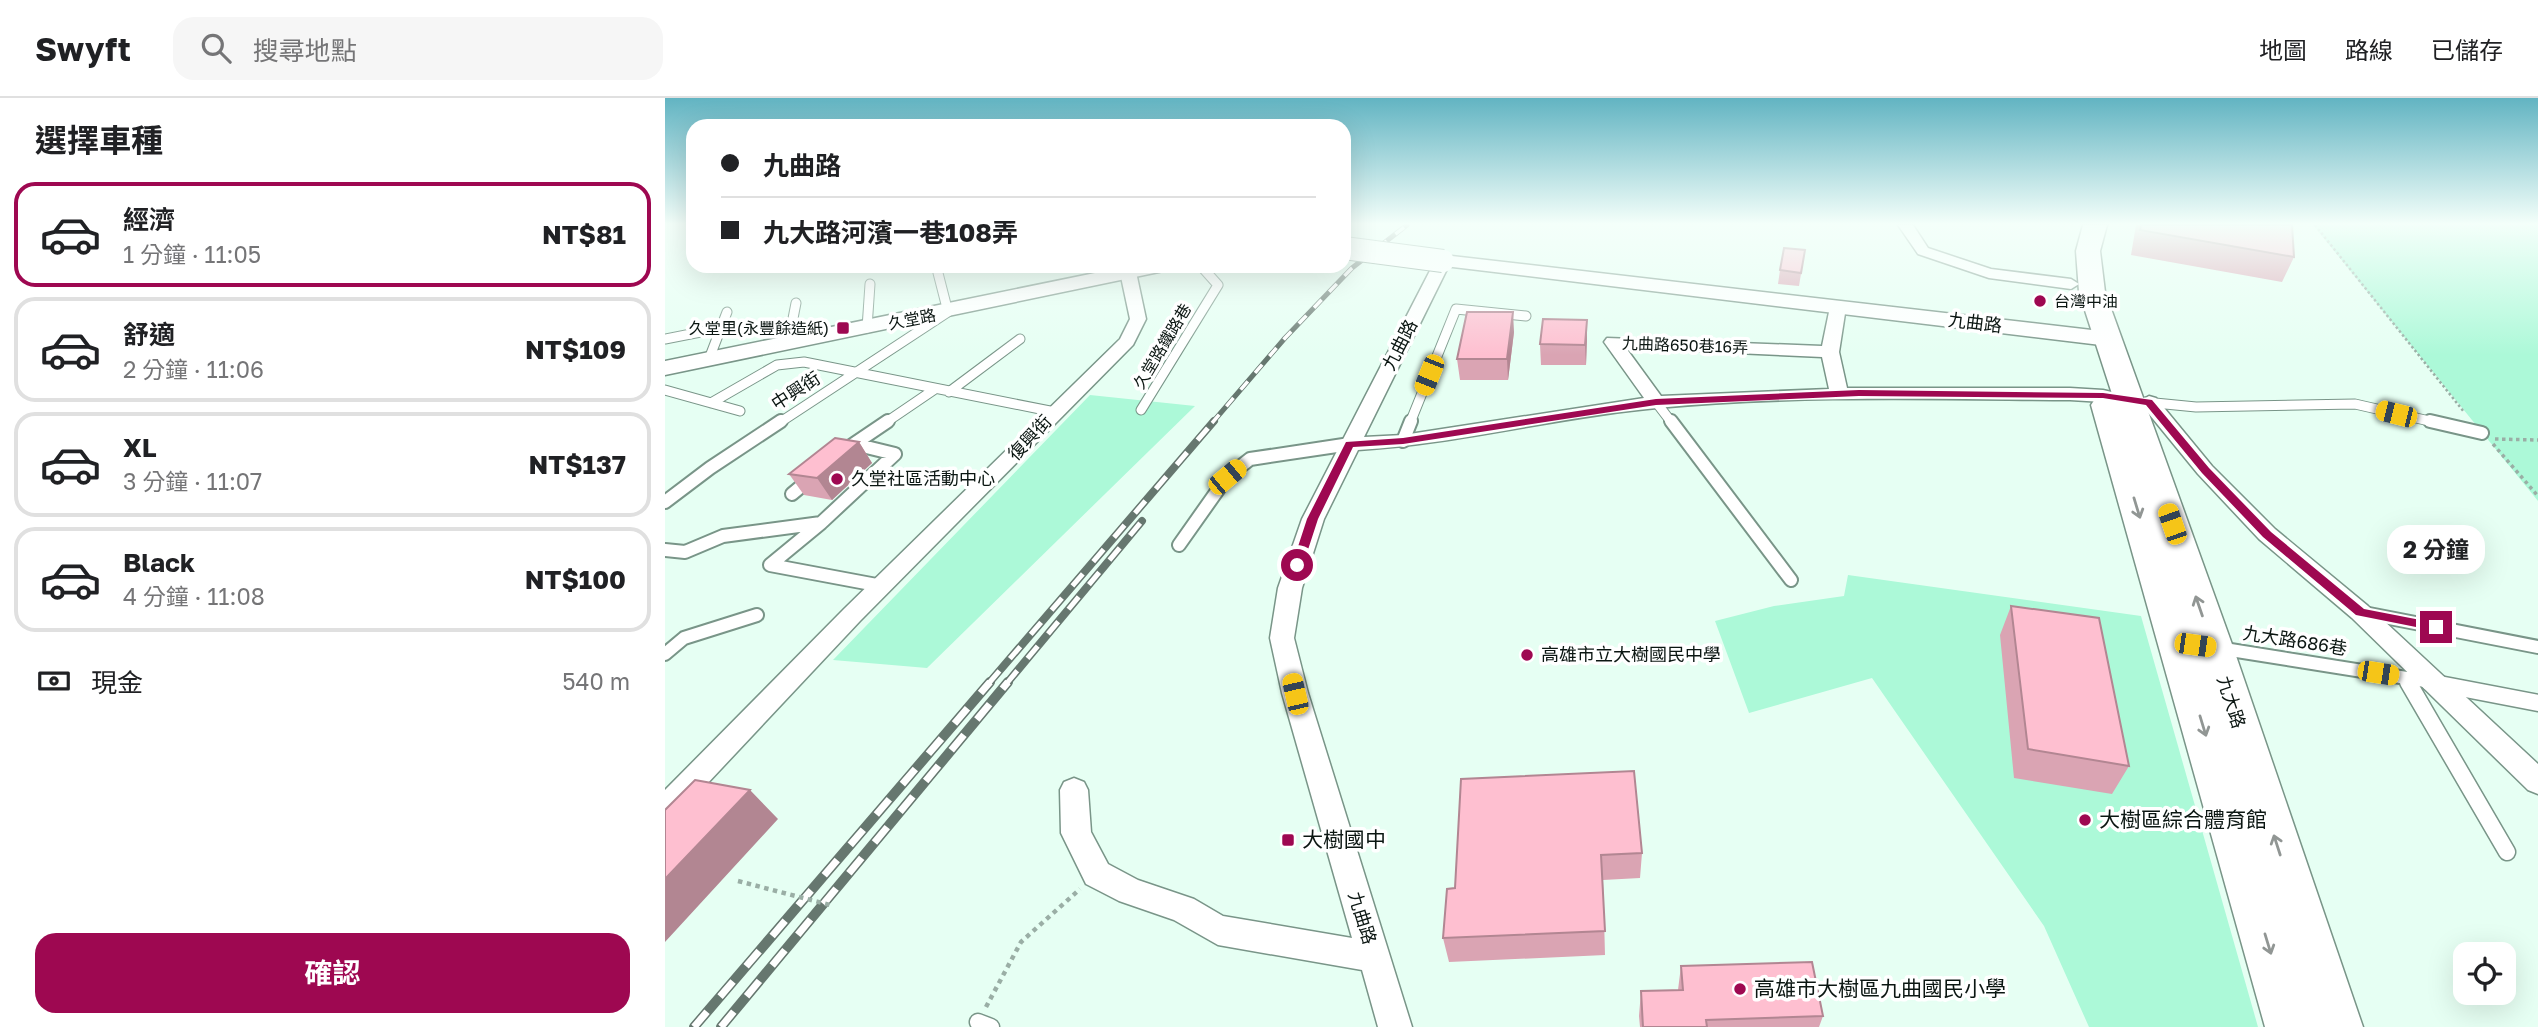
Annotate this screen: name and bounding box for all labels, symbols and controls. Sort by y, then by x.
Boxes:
search box [173,17,663,80]
text: Swyft [35,29,131,68]
icon: search [197,29,235,67]
text: 搜尋地點 [253,35,357,66]
text: 地圖 [2259,35,2307,64]
text: 路線 [2345,35,2393,64]
text: 已儲存 [2431,35,2503,64]
text: 選擇車種 [35,121,163,159]
text: 九曲路 [763,150,841,181]
icon: car [39,203,102,266]
text: 經濟 [123,204,175,235]
text: 九大路河濱一巷108弄 [763,217,1018,248]
text: NT$81 [542,219,626,250]
text: 1 分鐘 · 11:05 [123,240,261,268]
place label: 台灣中油 [2054,291,2118,311]
marker: 台灣中油 [2032,293,2048,309]
street label: 久堂路鐵路巷 [1129,300,1195,392]
street label: 久堂路 [887,305,937,333]
street label: 九曲路 [1947,308,2003,336]
street label: 九曲路 [1377,315,1421,374]
icon: car [39,318,102,381]
place label: 久堂里(永豐餘造紙) [689,318,829,338]
text: 舒適 [123,319,175,350]
marker: 久堂里(永豐餘造紙) [835,320,851,336]
street label: 九曲路650巷16弄 [1622,333,1748,357]
text: NT$109 [525,334,626,365]
car [1412,352,1447,398]
text: 2 分鐘 · 11:06 [123,355,264,383]
street label: 中興街 [767,366,824,414]
car [2374,399,2419,429]
street label: 復興街 [1003,410,1056,465]
text: XL [123,432,157,463]
icon: car [39,433,102,496]
text: NT$137 [528,449,626,480]
car [1205,455,1250,499]
text: 3 分鐘 · 11:07 [123,467,262,495]
place label: 久堂社區活動中心 [851,467,995,489]
marker: 久堂社區活動中心 [829,471,845,487]
one-way arrow [2132,497,2145,519]
car [2156,501,2189,547]
callout: 2 分鐘 [2387,526,2485,574]
text: 2 分鐘 [2403,535,2469,563]
text: Black [123,547,195,578]
icon: car [39,548,102,611]
route start [1281,549,1313,581]
text: NT$100 [525,564,626,595]
text: 4 分鐘 · 11:08 [123,582,265,610]
one-way arrow [2192,595,2204,617]
route end [2420,611,2452,643]
street label: 九大路686巷 [2242,621,2349,659]
car [2173,632,2218,658]
place label: 高雄市立大樹國民中學 [1541,643,1721,665]
marker: 高雄市立大樹國民中學 [1519,647,1535,663]
car [2356,659,2401,687]
icon: cash [35,662,73,700]
text: 現金 [91,667,143,698]
text: 540 m [562,667,630,695]
car [1281,671,1310,717]
street label: 九大路 [2213,673,2251,731]
one-way arrow [2197,715,2210,737]
place label: 大樹區綜合體育館 [2099,806,2267,832]
marker: 大樹區綜合體育館 [2077,812,2093,828]
place label: 大樹國中 [1302,826,1386,852]
marker: 大樹國中 [1280,832,1296,848]
one-way arrow [2270,835,2282,857]
street label: 九曲路 [1345,889,1381,947]
button: 確認 [35,933,630,1013]
one-way arrow [2262,933,2275,955]
map controls [2453,942,2516,1005]
button: locate [2453,942,2516,1005]
place label: 高雄市大樹區九曲國民小學 [1754,975,2006,1001]
marker: 高雄市大樹區九曲國民小學 [1732,981,1748,997]

